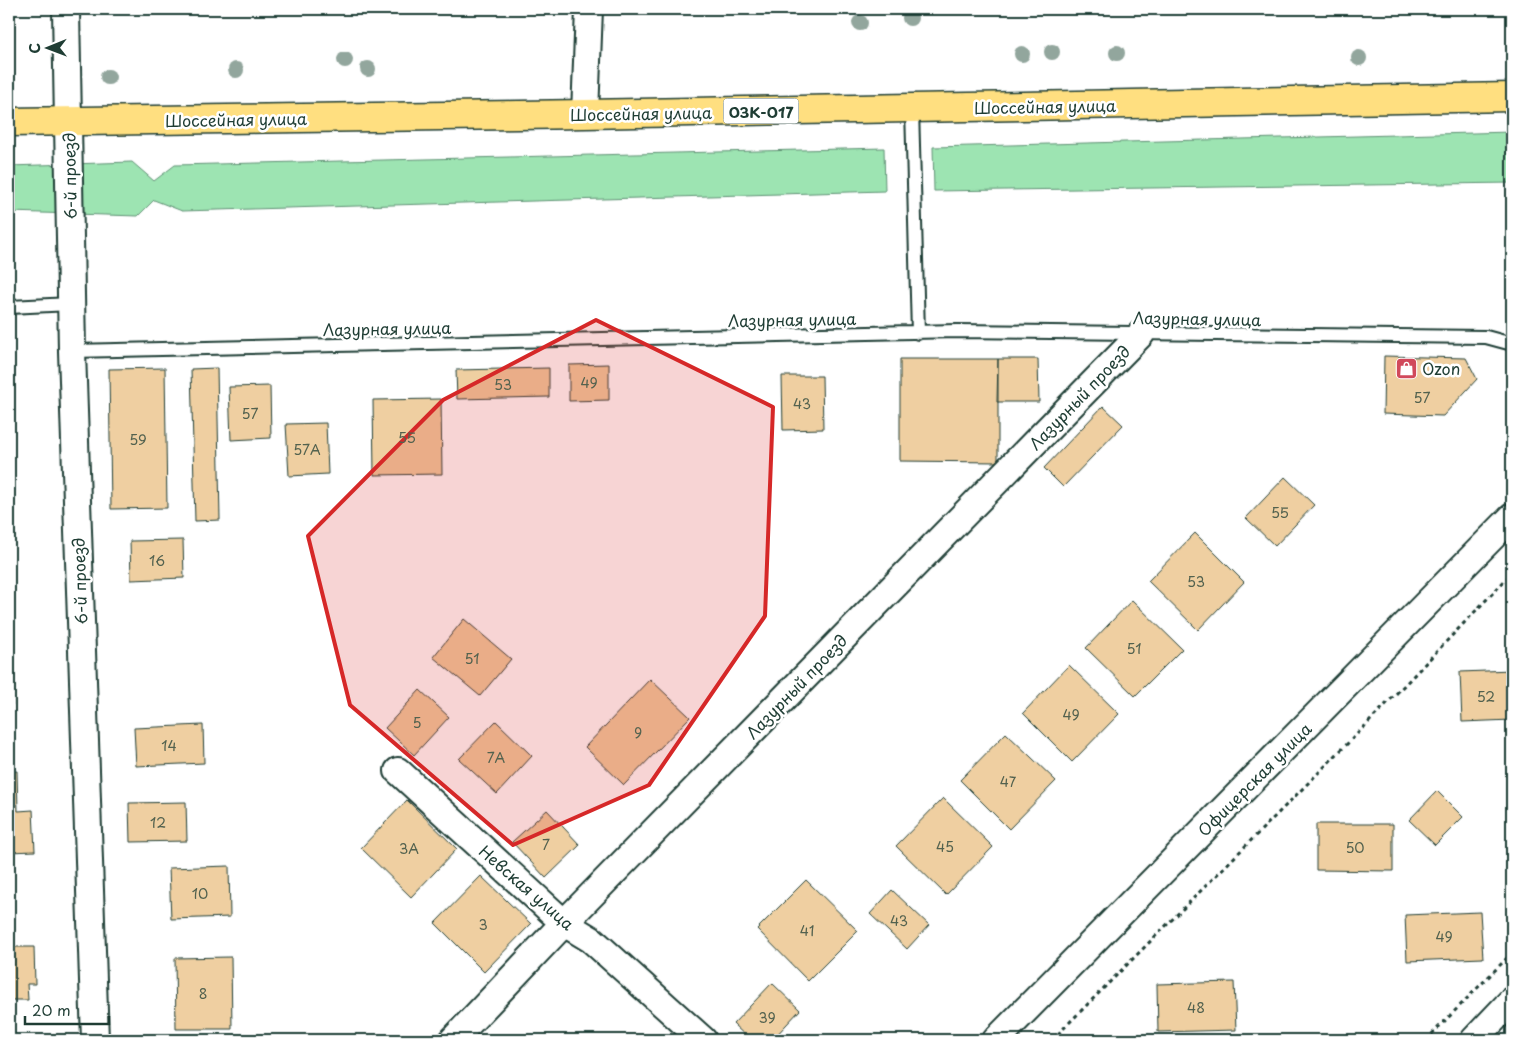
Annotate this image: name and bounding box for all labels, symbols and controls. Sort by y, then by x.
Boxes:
north arrow [22,22,72,72]
text: С [24,43,45,54]
street label: Шоссейная улица [974,93,1116,119]
road number: 03К-017 [724,98,798,124]
street label: Шоссейная улица [570,100,712,126]
street label: Шоссейная улица [165,106,307,132]
street label: 6-й проезд [56,132,82,220]
street label: Лазурная улица [1133,305,1261,331]
street label: Лазурная улица [728,306,856,332]
street label: Лазурная улица [323,315,451,341]
street label: Лазурный проезд [1023,339,1135,455]
shop icon: Ozon [1394,356,1418,380]
place label: Ozon [1422,356,1460,380]
house number: 49 [580,372,598,393]
house number: 53 [494,374,512,395]
house number: 57 [1414,387,1430,408]
house number: 43 [793,393,811,414]
house number: 57 [242,403,258,424]
house number: 55 [398,427,416,448]
house number: 59 [129,429,147,450]
house number: 57А [293,439,321,460]
house number: 55 [1271,502,1289,523]
street label: 6-й проезд [65,537,93,625]
house number: 16 [149,550,165,571]
house number: 53 [1187,571,1205,592]
street label: Лазурный проезд [740,628,852,744]
house number: 51 [1127,638,1141,659]
house number: 51 [465,648,479,669]
house number: 52 [1477,686,1495,707]
house number: 49 [1062,704,1080,725]
house number: 5 [412,712,422,733]
street label: Офицерская улица [1192,717,1316,841]
house number: 9 [634,722,642,743]
house number: 14 [161,735,177,756]
house number: 7А [487,747,506,768]
house number: 47 [1000,771,1017,792]
house number: 12 [150,812,166,833]
house number: 7 [542,834,550,855]
house number: 45 [936,836,954,857]
house number: 50 [1345,837,1365,858]
house number: 3А [399,838,419,859]
street label: Невская улица [474,839,580,935]
house number: 10 [192,883,208,904]
house number: 43 [890,910,908,931]
house number: 3 [478,914,488,935]
house number: 41 [800,920,814,941]
house number: 49 [1435,926,1453,947]
house number: 8 [199,983,207,1004]
scale bar [25,994,109,1026]
house number: 48 [1187,997,1205,1018]
text: 20 m [32,998,71,1021]
house number: 39 [758,1007,776,1028]

